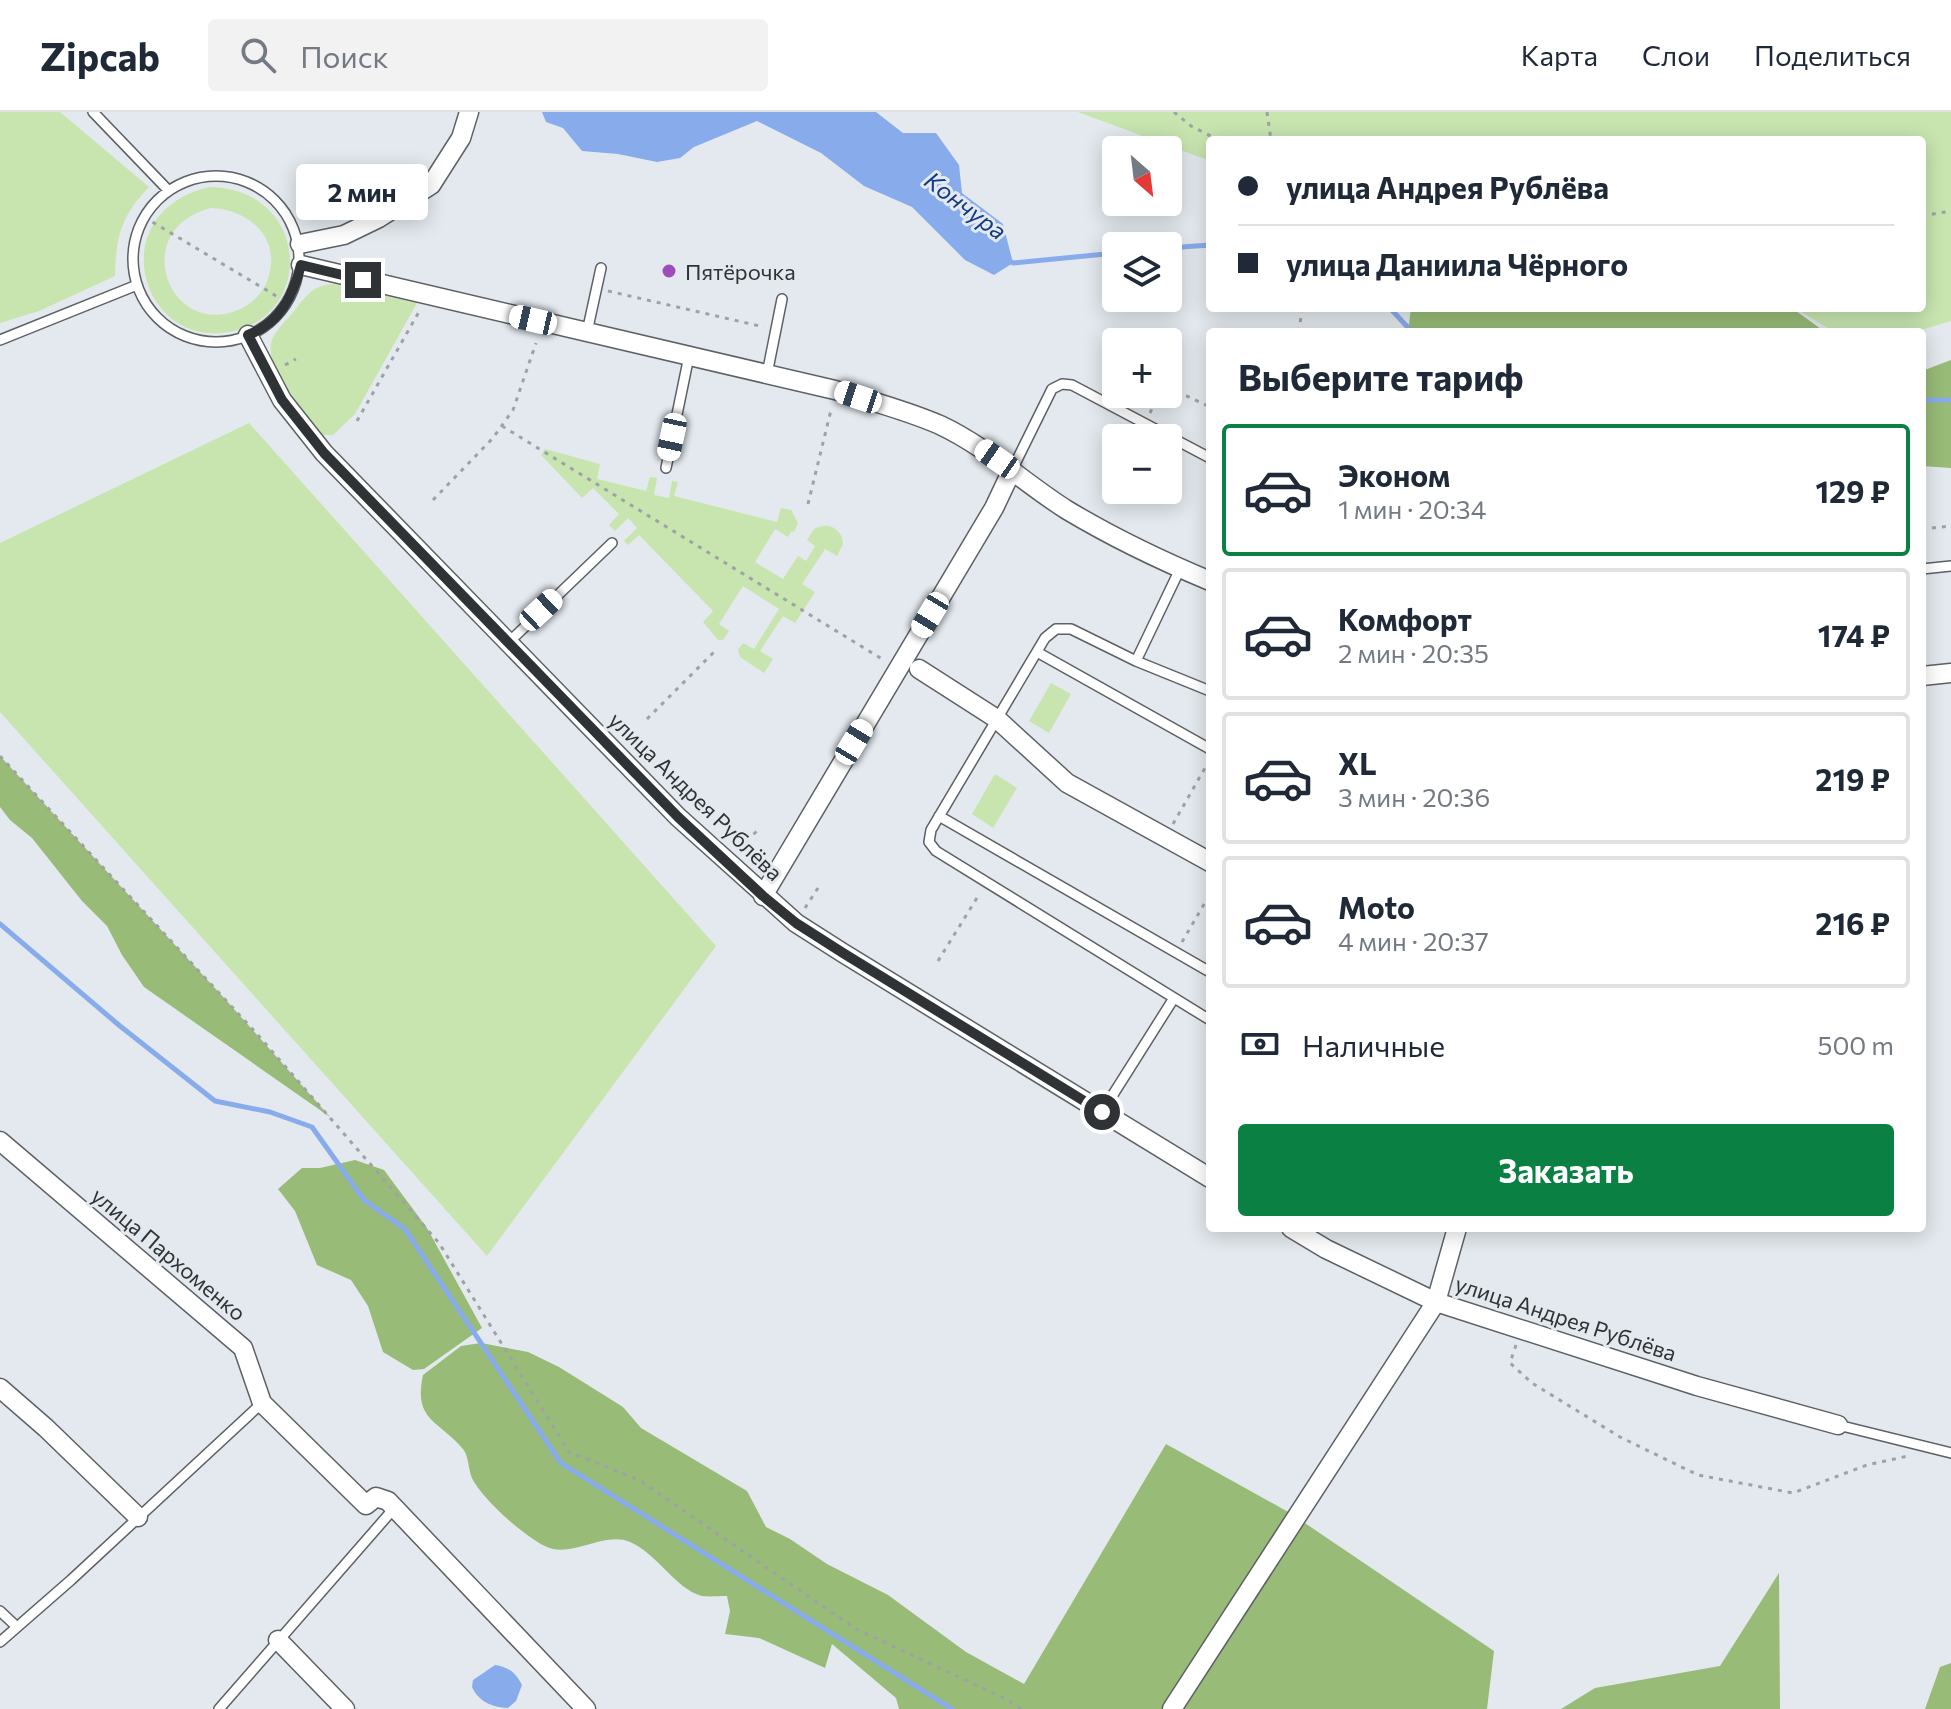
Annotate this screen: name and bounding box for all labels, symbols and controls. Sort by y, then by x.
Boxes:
search box [208,19,768,91]
text: Zipcab [40,32,160,79]
icon: search [236,33,280,77]
text: Поиск [300,37,389,74]
text: Карта [1521,38,1598,72]
text: Слои [1642,38,1710,72]
text: Поделиться [1754,38,1911,72]
north arrow [1102,136,1182,216]
map controls [1102,136,1182,504]
callout: 2 мин [297,164,429,220]
water label: Кончура [919,165,1013,245]
text: улица Андрея Рублёва [1286,168,1609,205]
text: 2 мин [327,176,397,207]
button: layers [1102,232,1182,312]
text: улица Даниила Чёрного [1286,245,1628,282]
place label: Пятёрочка [685,258,796,285]
route end [345,262,381,298]
marker: Пятёрочка [660,262,678,280]
car [507,303,559,337]
button: + [1102,328,1182,408]
text: Выберите тариф [1238,354,1523,398]
car [831,378,885,416]
car [655,411,689,463]
button: − [1102,424,1182,504]
car [970,435,1024,483]
icon: car [1242,454,1314,526]
text: Эконом [1338,456,1450,493]
text: 129 ₽ [1816,472,1890,509]
text: 1 мин · 20:34 [1338,493,1486,524]
car [515,585,567,635]
car [907,588,953,642]
icon: car [1242,598,1314,670]
text: Комфорт [1338,600,1472,637]
text: 174 ₽ [1818,616,1890,653]
text: 2 мин · 20:35 [1338,637,1489,668]
street label: улица Андрея Рублёва [604,706,788,886]
car [831,715,877,769]
icon: car [1242,742,1314,814]
text: XL [1338,744,1377,781]
text: 219 ₽ [1815,760,1890,797]
text: 3 мин · 20:36 [1338,781,1490,812]
icon: car [1242,886,1314,958]
text: Moto [1338,888,1415,925]
text: 216 ₽ [1815,904,1890,941]
text: 4 мин · 20:37 [1338,925,1489,956]
icon: cash [1238,1022,1282,1066]
text: Наличные [1302,1026,1445,1063]
text: 500 m [1817,1029,1894,1060]
route start [1084,1094,1120,1130]
button: Заказать [1238,1124,1894,1216]
street label: улица Пархоменко [86,1182,252,1326]
street label: улица Андрея Рублёва [1452,1269,1680,1367]

